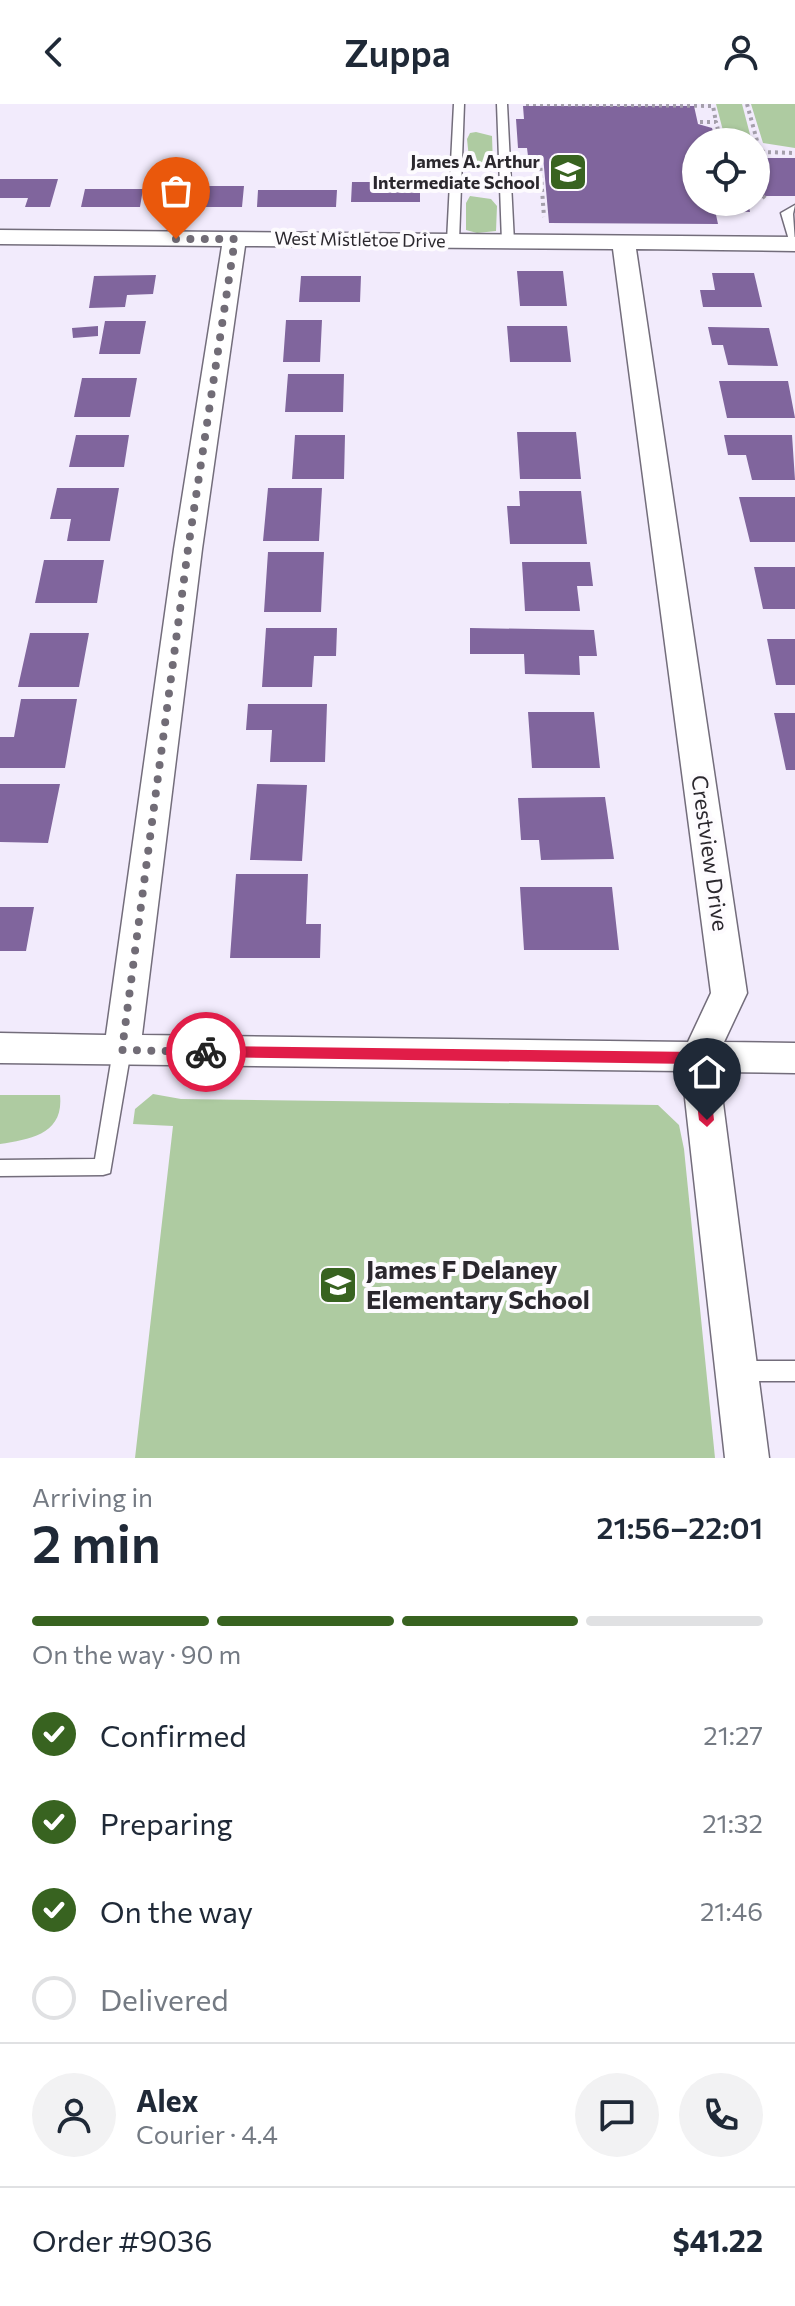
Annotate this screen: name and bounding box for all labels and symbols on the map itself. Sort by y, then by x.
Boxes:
place label: James A. Arthur Intermediate School [372,150,541,193]
school or university icon: James A. Arthur Intermediate School [547,151,589,193]
pin [142,157,210,239]
street label: West Mistletoe Drive [274,227,446,251]
street label: Crestview Drive [686,773,735,933]
courier [166,1012,246,1092]
pin [673,1038,741,1120]
place label: James F Delaney Elementary School [366,1253,590,1314]
school or university icon: James F Delaney Elementary School [317,1264,359,1306]

